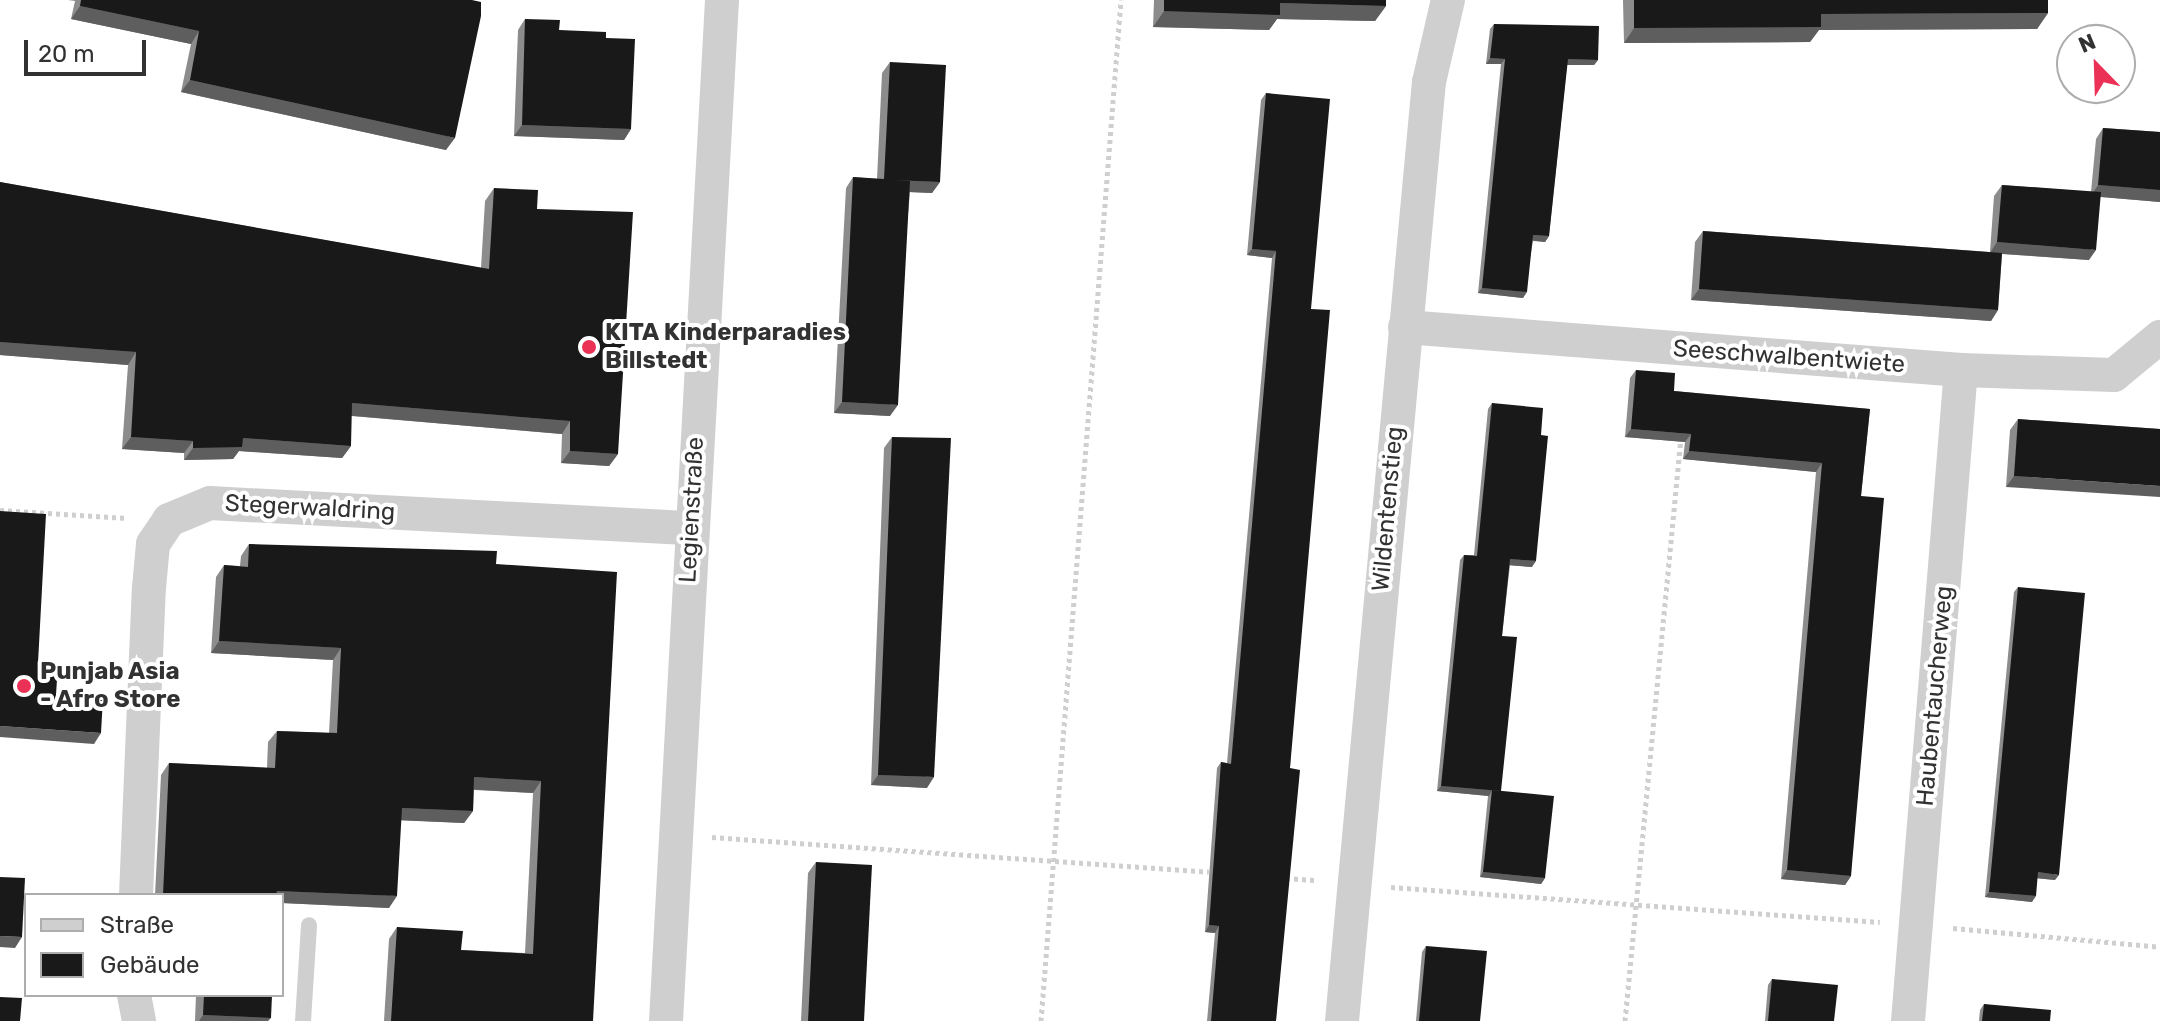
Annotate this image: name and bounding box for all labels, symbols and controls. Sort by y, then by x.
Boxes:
scale bar [28,24,150,74]
north arrow [2056,24,2136,104]
text: N [2075,28,2100,59]
text: 20 m [38,40,95,68]
place label: KITA Kinderparadies Billstedt [605,319,847,375]
street label: Seeschwalbentwiete [1672,335,1906,379]
marker: KITA Kinderparadies Billstedt [580,338,598,356]
street label: Wildentenstieg [1366,425,1410,593]
street label: Legienstraße [674,436,710,584]
street label: Stegerwaldring [224,489,396,527]
street label: Haubentaucherweg [1911,585,1959,807]
place label: Punjab Asia - Afro Store [40,658,181,714]
marker: Punjab Asia - Afro Store [15,677,33,695]
legend [24,893,284,997]
text: Straße [100,911,174,939]
text: Gebäude [100,951,199,979]

